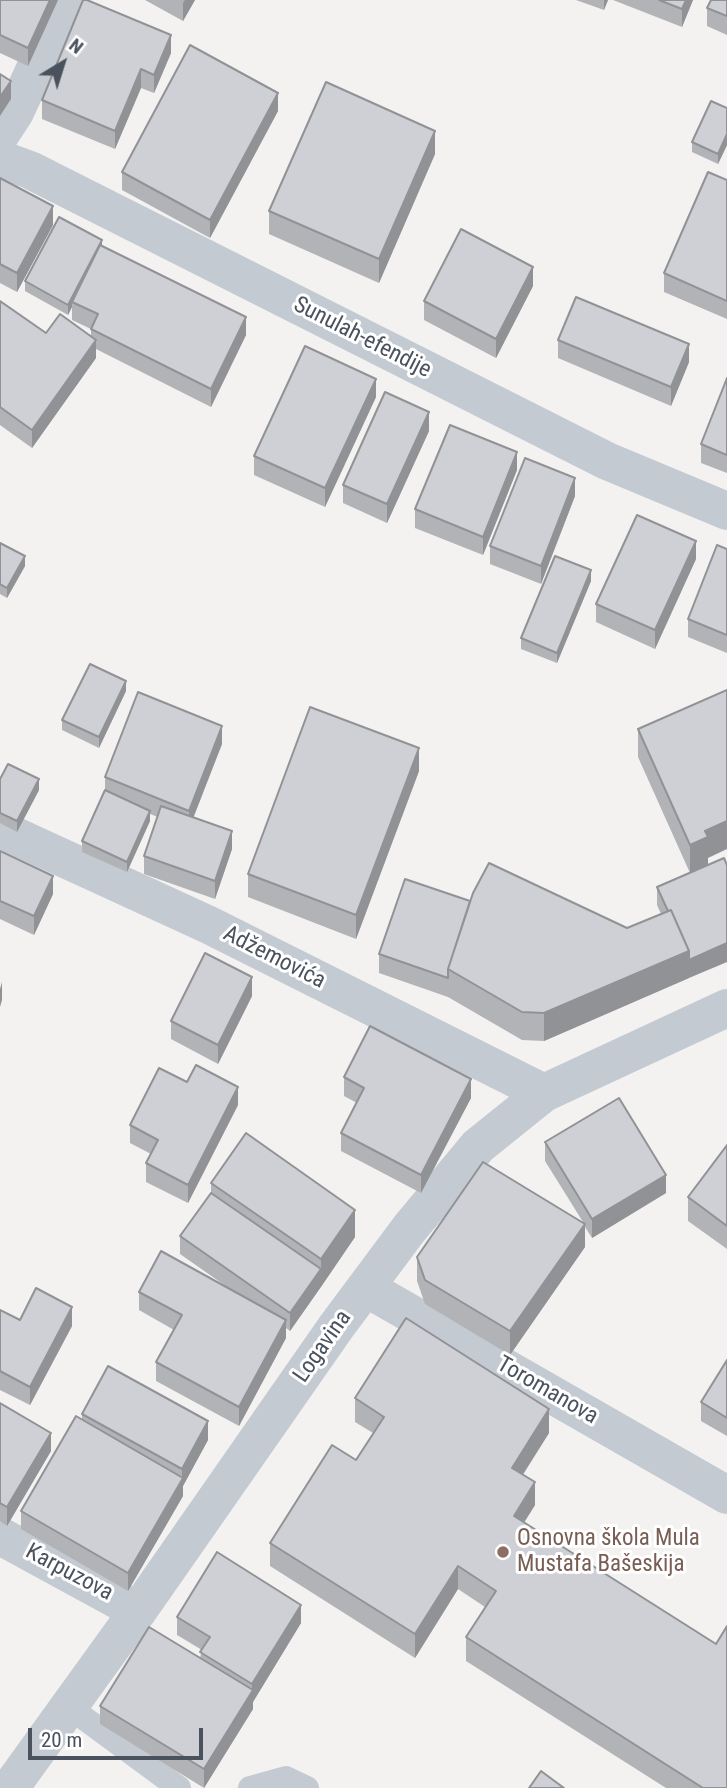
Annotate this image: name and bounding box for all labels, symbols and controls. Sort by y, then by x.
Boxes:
north arrow [28,28,98,98]
text: N [65,33,88,59]
street label: Sunulah-efendije [289,291,435,385]
street label: Adžemovića [218,921,330,995]
street label: Logavina [288,1306,358,1388]
street label: Toromanova [491,1351,603,1431]
place label: Osnovna škola Mula Mustafa Bašeskija [517,1525,700,1579]
street label: Karpuzova [21,1539,117,1607]
marker: Osnovna škola Mula Mustafa Bašeskija [495,1544,511,1560]
scale bar [32,1714,206,1758]
text: 20 m [41,1728,82,1752]

